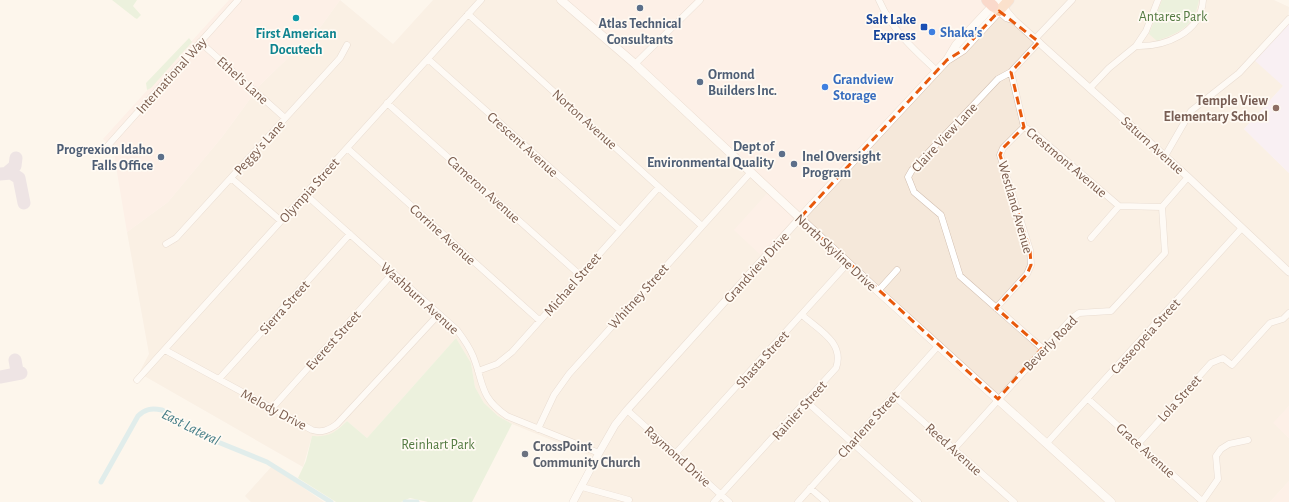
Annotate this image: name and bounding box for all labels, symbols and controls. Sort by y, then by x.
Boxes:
marker: Atlas Technical Consultants [635,3,645,13]
park label: Antares Park [1139,10,1208,24]
marker: First American Docutech [291,13,301,23]
place label: Salt Lake Express [866,13,916,43]
place label: Atlas Technical Consultants [599,17,681,47]
marker: Salt Lake Express [919,22,929,32]
place label: Shaka's [940,26,982,40]
place label: First American Docutech [255,27,337,57]
marker: Shaka's [927,27,937,37]
street label: International Way [134,35,210,117]
street label: Ethel's Lane [214,54,271,107]
place label: Ormond Builders Inc. [708,68,777,98]
place label: Grandview Storage [833,73,894,103]
marker: Ormond Builders Inc. [695,77,705,87]
marker: Grandview Storage [820,82,830,92]
street label: Norton Avenue [549,87,619,152]
place label: Temple View Elementary School [1163,94,1268,124]
street label: Claire View Lane [909,100,980,175]
marker: Temple View Elementary School [1271,103,1281,113]
street label: Crescent Avenue [484,109,560,180]
street label: Saturn Avenue [1118,114,1186,177]
street label: Peggy's Lane [232,118,288,178]
street label: Crestmont Avenue [1023,125,1109,200]
place label: Dept of Environmental Quality [647,140,775,170]
place label: Progrexion Idaho Falls Office [56,143,153,173]
marker: Dept of Environmental Quality [777,149,787,159]
place label: Inel Oversight Program [802,150,881,180]
marker: Progrexion Idaho Falls Office [156,152,166,162]
street label: Cameron Avenue [444,153,523,226]
street label: Olympia Street [277,155,343,226]
marker: Inel Oversight Program [789,159,799,169]
street label: Westland Avenue [995,160,1035,255]
street label: Corrine Avenue [407,202,478,268]
street label: North Skyline Drive [792,212,879,294]
street label: Grandview Drive [721,230,792,306]
street label: Michael Street [542,250,604,319]
street label: Washburn Avenue [378,260,461,337]
street label: Whitney Street [606,261,672,332]
street label: Sierra Street [257,278,313,337]
street label: Casseopeia Street [1108,296,1183,377]
street label: Everest Street [304,308,364,373]
street label: Beverly Road [1021,314,1080,374]
street label: Shasta Street [734,328,792,391]
street label: Lola Street [1155,372,1205,425]
street label: Rainier Street [770,378,830,443]
street label: Melody Drive [238,387,309,433]
street label: Charlene Street [835,388,902,461]
water label: East Lateral [159,406,223,449]
street label: Reed Avenue [922,421,984,479]
street label: Grace Avenue [1113,421,1177,481]
street label: Raymond Drive [642,424,713,490]
park label: Reinhart Park [401,438,475,452]
place label: CrossPoint Community Church [533,440,640,470]
marker: CrossPoint Community Church [520,449,530,459]

